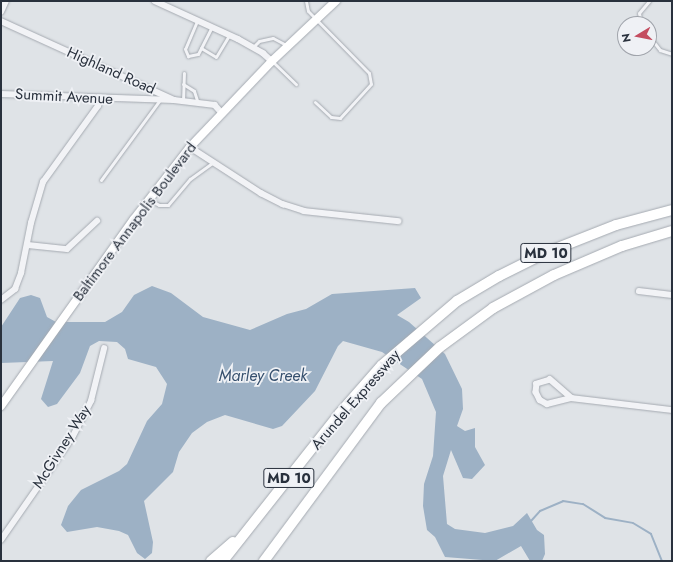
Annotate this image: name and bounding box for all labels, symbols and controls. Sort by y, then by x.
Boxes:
north arrow [617,16,657,56]
text: N [618,32,635,44]
street label: Highland Road [64,43,158,99]
street label: Summit Avenue [14,85,114,109]
street label: Baltimore Annapolis Boulevard [69,139,201,305]
road number: MD 10 [520,241,572,265]
street label: Arundel Expressway [308,346,404,454]
water label: Marley Creek [219,366,307,386]
street label: McGivney Way [29,402,95,492]
road number: MD 10 [263,466,315,490]

